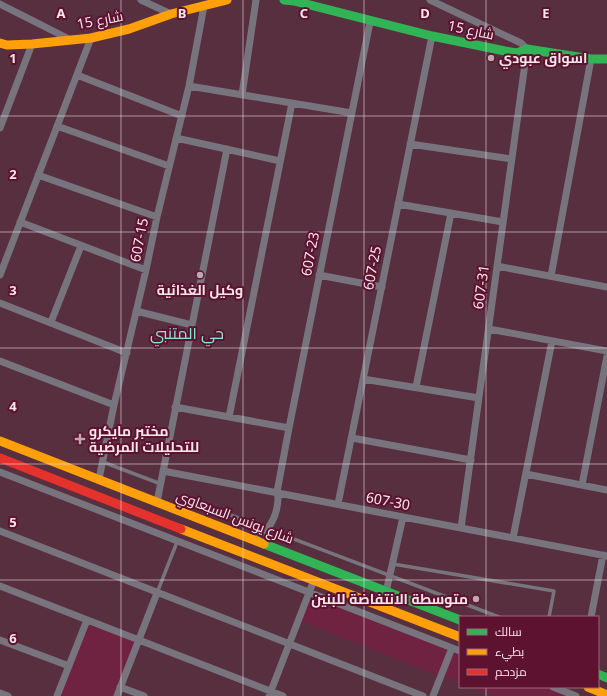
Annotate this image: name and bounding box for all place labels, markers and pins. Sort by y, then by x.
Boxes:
place label: اسواق عبودي [499,48,587,69]
marker: اسواق عبودي [486,53,496,63]
marker: وكيل الغذائية [195,270,205,280]
place label: وكيل الغذائية [157,280,243,299]
place label: مختبر مايكرو للتحليلات المرضية [89,421,199,456]
marker: مختبر مايكرو للتحليلات المرضية [74,433,86,445]
place label: متوسطة الانتفاضة للبنين [311,589,468,608]
marker: متوسطة الانتفاضة للبنين [471,594,481,604]

